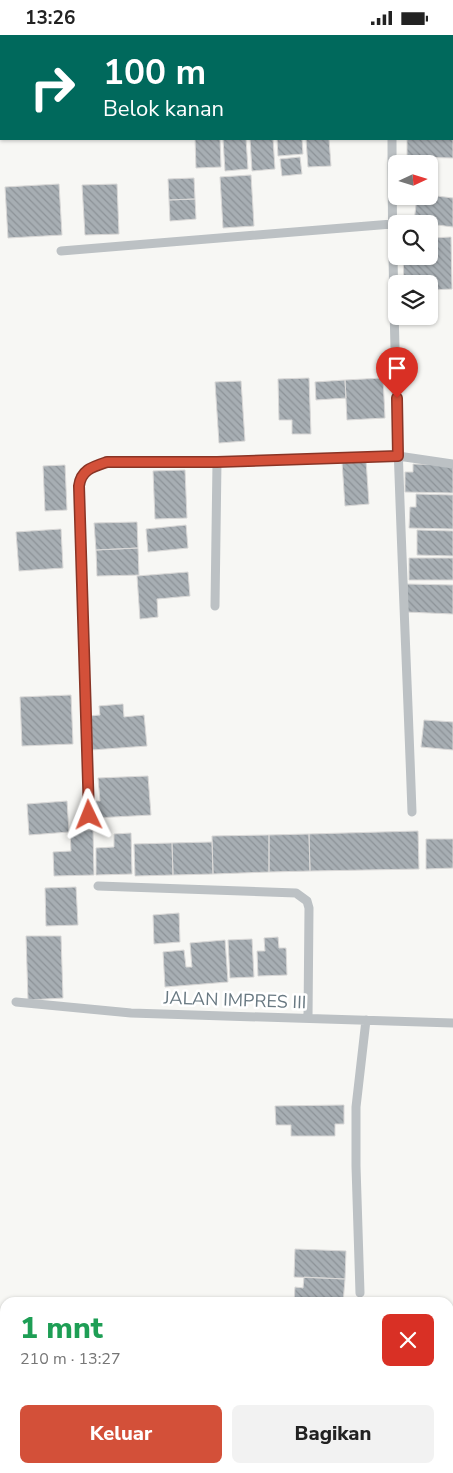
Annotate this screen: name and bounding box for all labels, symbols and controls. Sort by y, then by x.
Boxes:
text: 13:26 [25,5,75,31]
text: 100 m [103,49,206,96]
icon: right [20,55,85,120]
text: Belok kanan [103,94,224,124]
north arrow [388,155,438,205]
map controls [388,155,438,325]
button: search [388,215,438,265]
button: layers [388,275,438,325]
pin [376,347,418,398]
icon: arrive [383,354,411,382]
position arrow [62,788,114,840]
street label: JALAN IMPRES III [162,985,307,1014]
text: 1 mnt [20,1308,103,1349]
button: close [382,1314,434,1366]
text: 210 m · 13:27 [20,1348,121,1370]
button: Keluar [20,1405,222,1463]
button: Bagikan [232,1405,434,1463]

